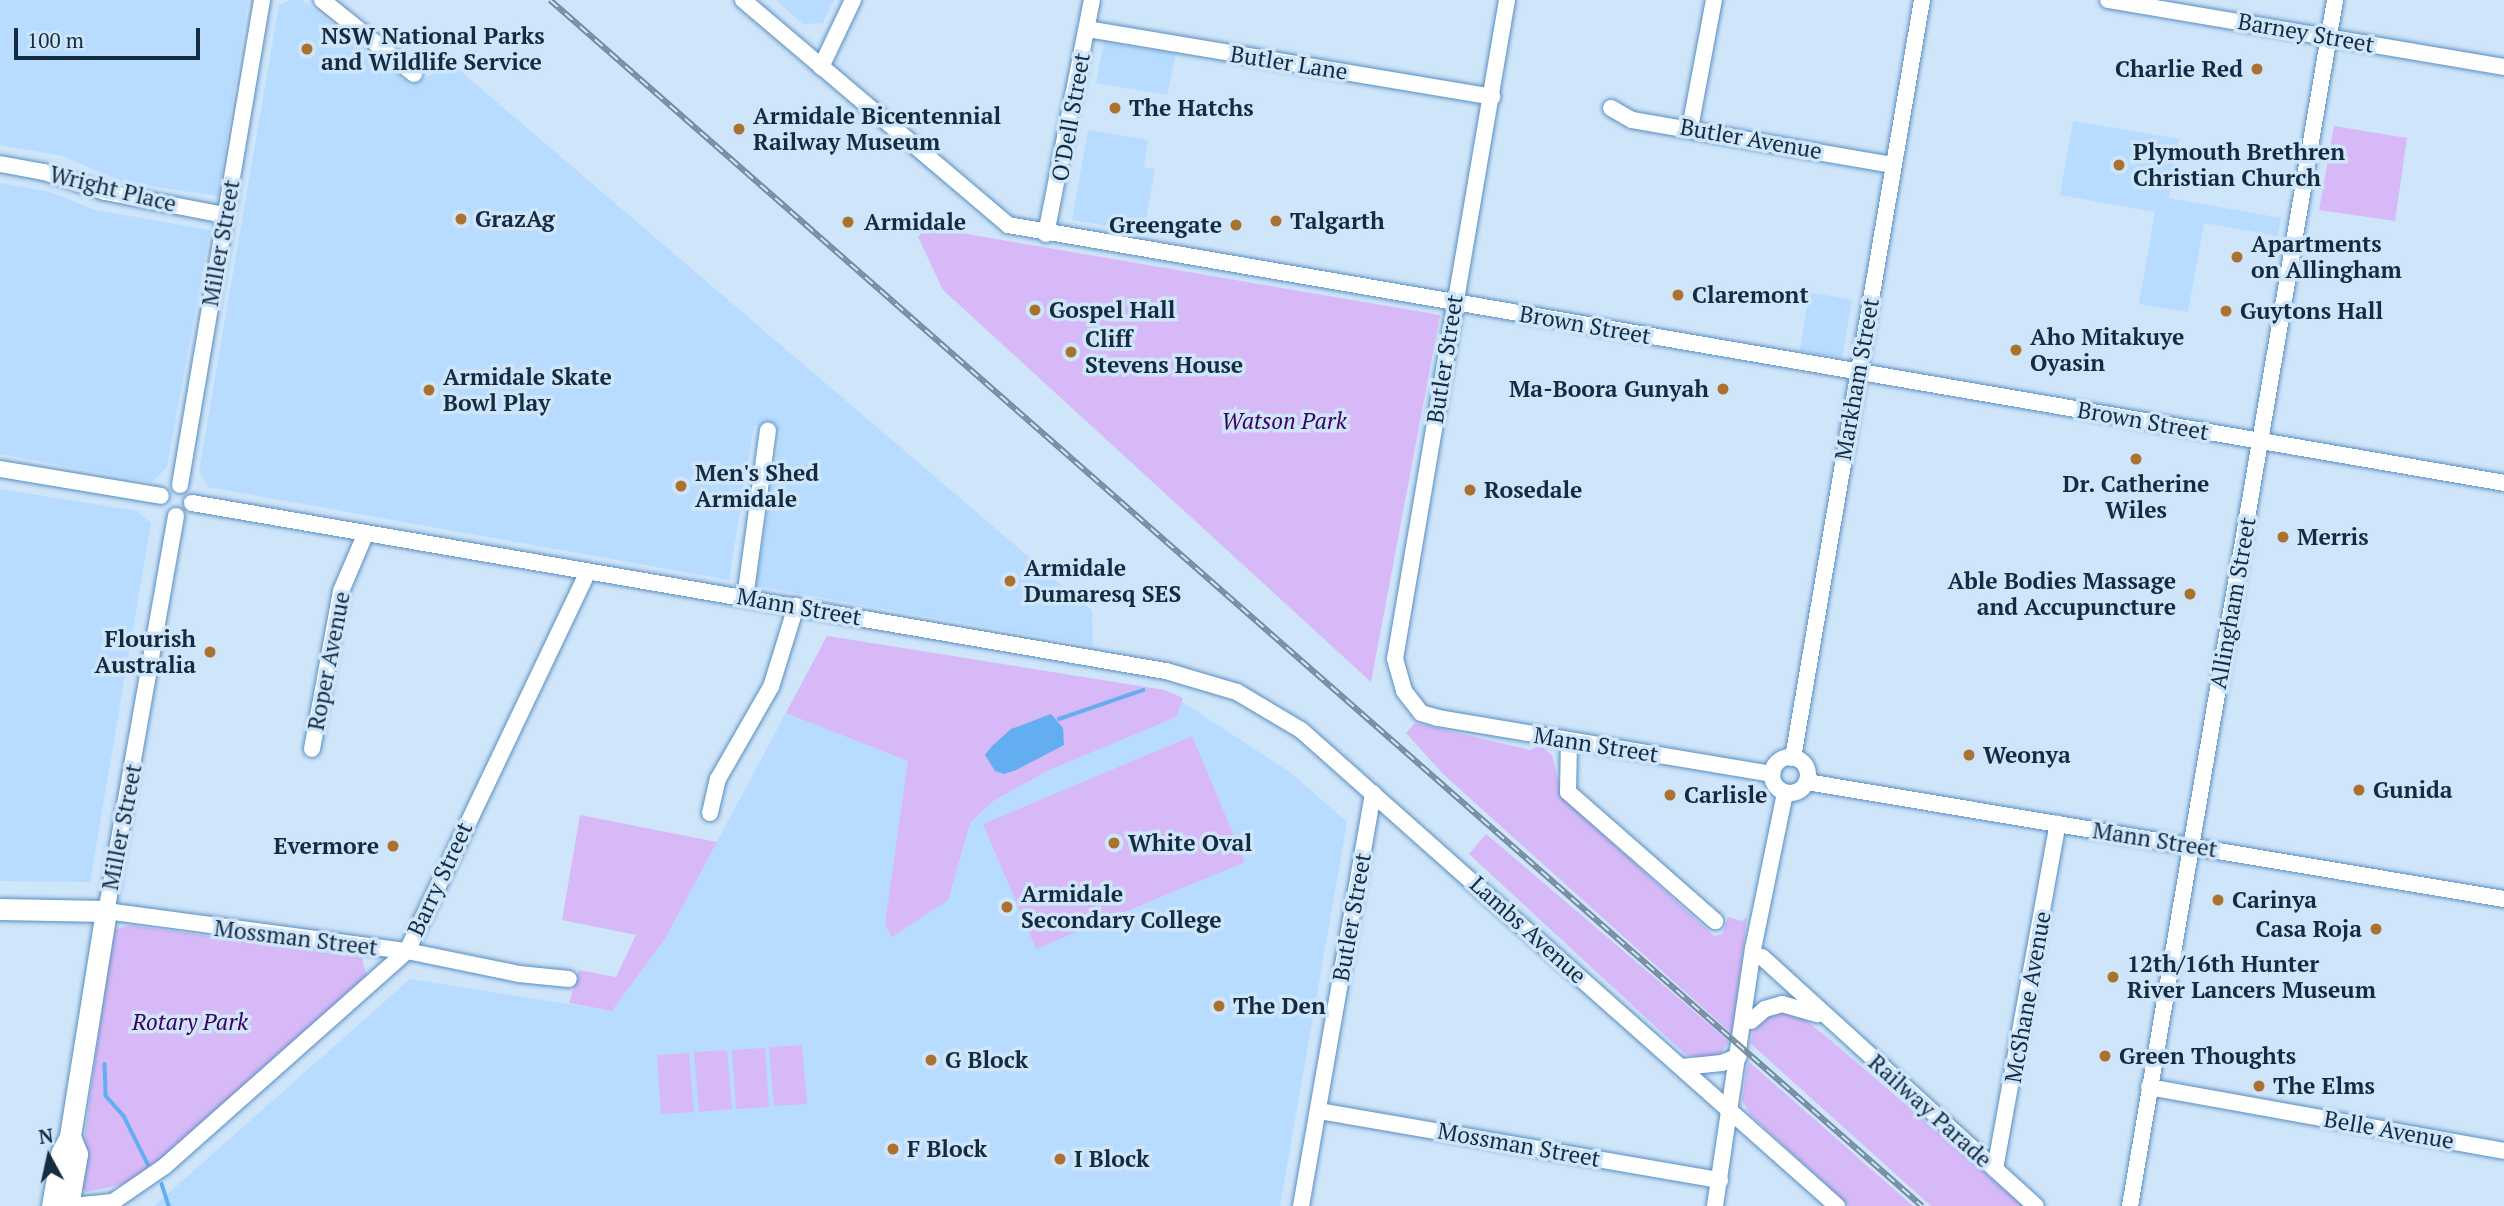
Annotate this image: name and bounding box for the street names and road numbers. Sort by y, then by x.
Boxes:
street label: Barney Street [2236,7,2376,59]
street label: Butler Lane [1228,40,1350,86]
street label: O'Dell Street [1046,50,1096,184]
street label: Butler Avenue [1678,113,1824,165]
street label: Wright Place [47,160,179,218]
street label: Miller Street [196,178,246,308]
street label: Butler Street [1421,293,1469,425]
street label: Markham Street [1829,296,1885,462]
street label: Brown Street [1517,300,1653,350]
street label: Brown Street [2075,396,2211,446]
street label: Allingham Street [2204,515,2262,691]
street label: Mann Street [735,582,863,632]
street label: Roper Avenue [302,589,356,733]
street label: Mann Street [1532,722,1660,768]
street label: Miller Street [96,762,148,892]
street label: Mann Street [2091,817,2219,863]
street label: Barry Street [402,818,478,940]
street label: Butler Street [1327,851,1377,983]
street label: Lambs Avenue [1464,870,1592,990]
street label: McShane Avenue [1999,909,2057,1085]
street label: Mossman Street [213,914,379,962]
street label: Railway Parade [1863,1049,1997,1173]
street label: Belle Avenue [2322,1105,2456,1155]
street label: Mossman Street [1436,1117,1602,1173]

